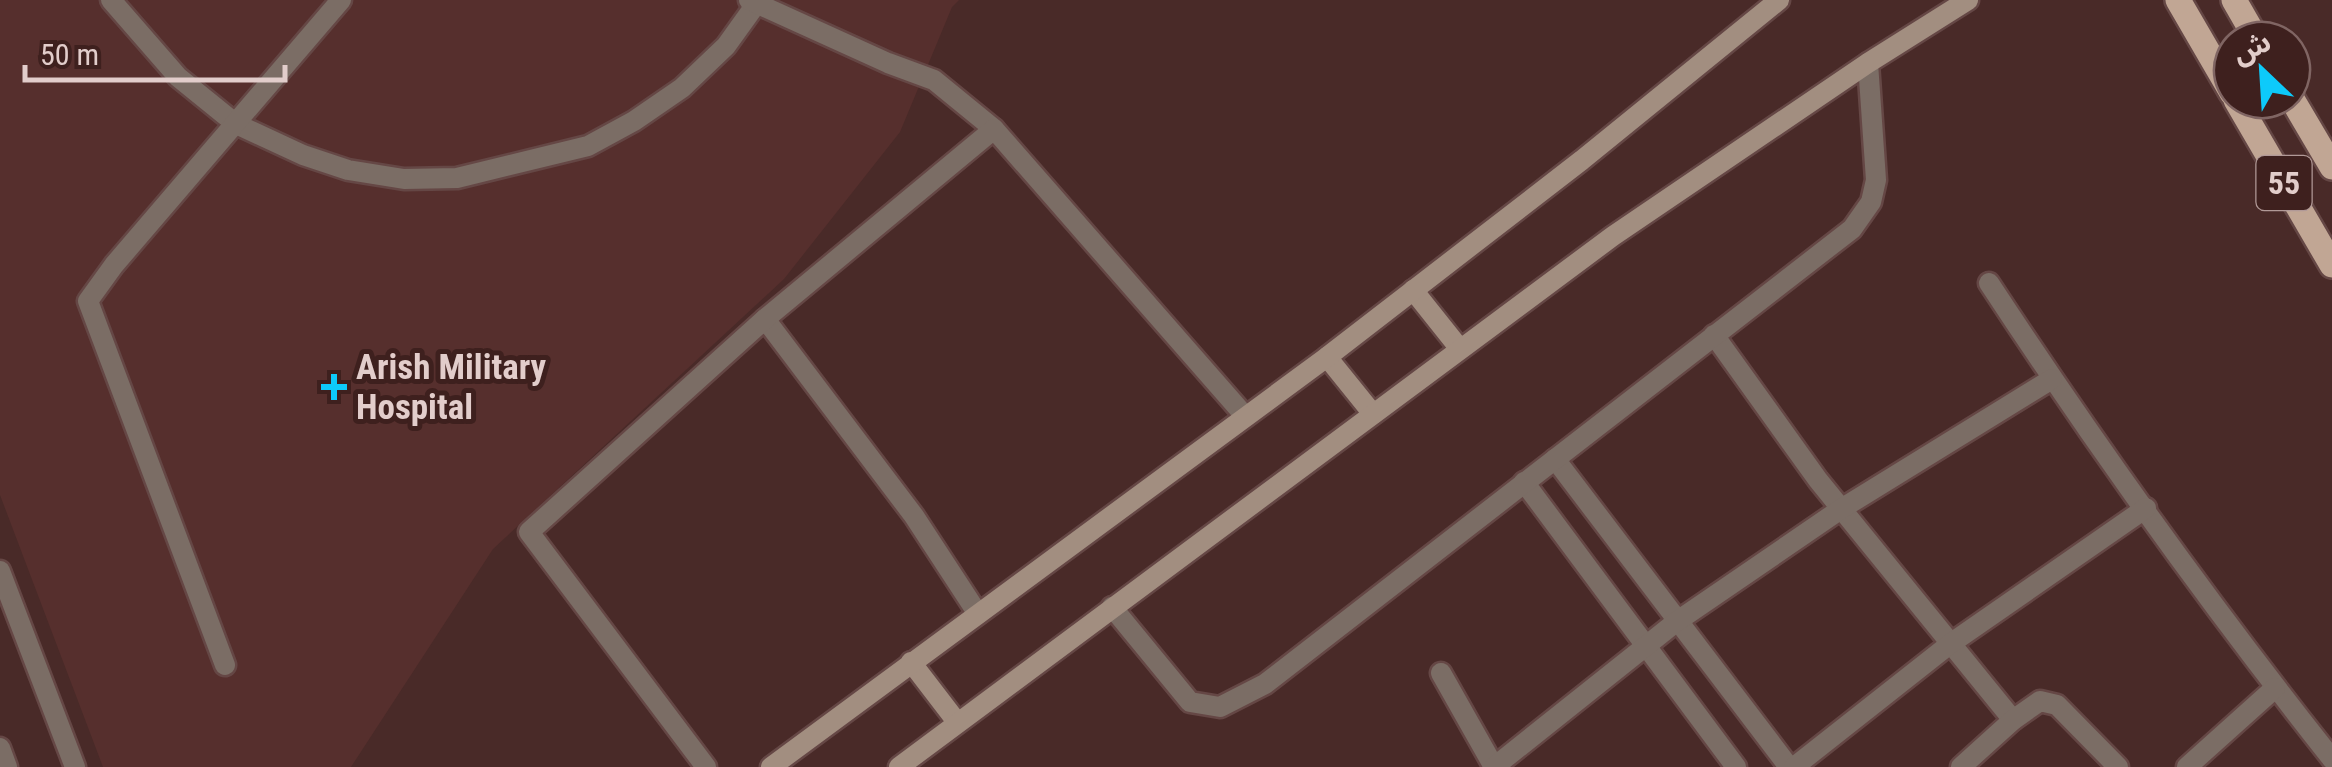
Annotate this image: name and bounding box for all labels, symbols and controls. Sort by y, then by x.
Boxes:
scale bar [25,20,285,82]
north arrow [2212,20,2312,120]
text: ش [2227,25,2276,71]
text: 50 m [40,37,99,72]
road number: 55 [2256,156,2312,210]
place label: Arish Military Hospital [356,347,547,428]
marker: Arish Military Hospital [321,374,347,400]

